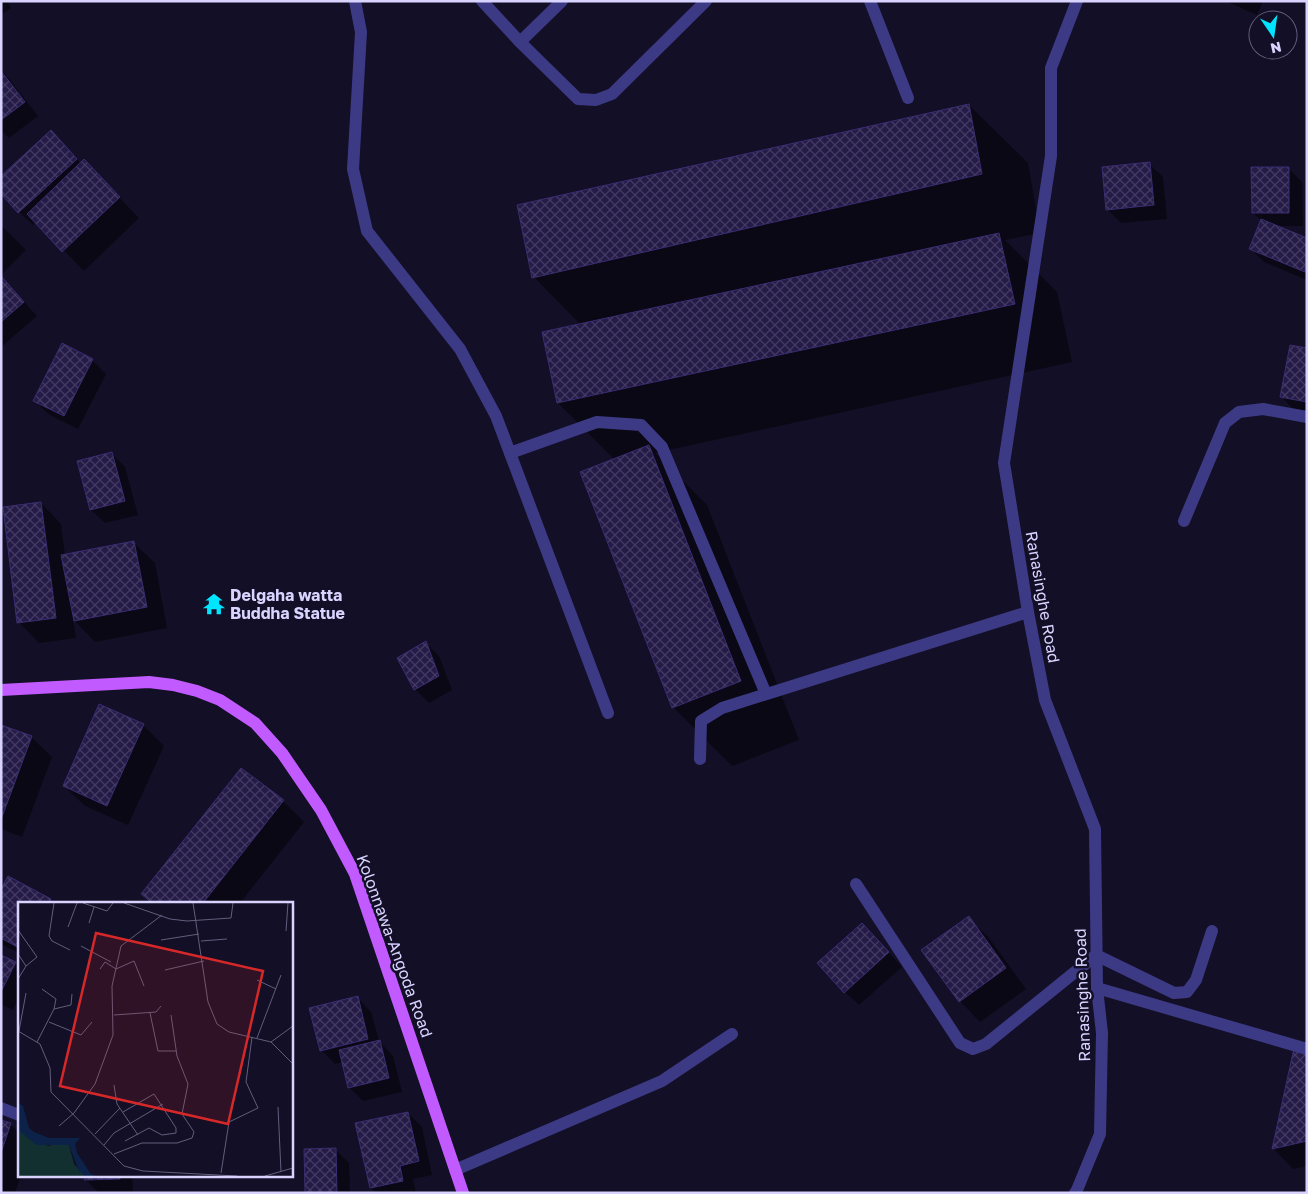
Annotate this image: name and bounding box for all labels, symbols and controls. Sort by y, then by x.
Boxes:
north arrow [1248,10,1298,60]
text: N [1269,39,1283,58]
street label: Ranasinghe Road [1022,530,1064,664]
place label: Delgaha watta Buddha Statue [230,585,345,623]
temple icon: Delgaha watta Buddha Statue [201,591,227,617]
street label: Kolonnawa-Angoda Road [353,852,437,1040]
inset map [18,902,292,1176]
street label: Ranasinghe Road [1070,928,1094,1062]

